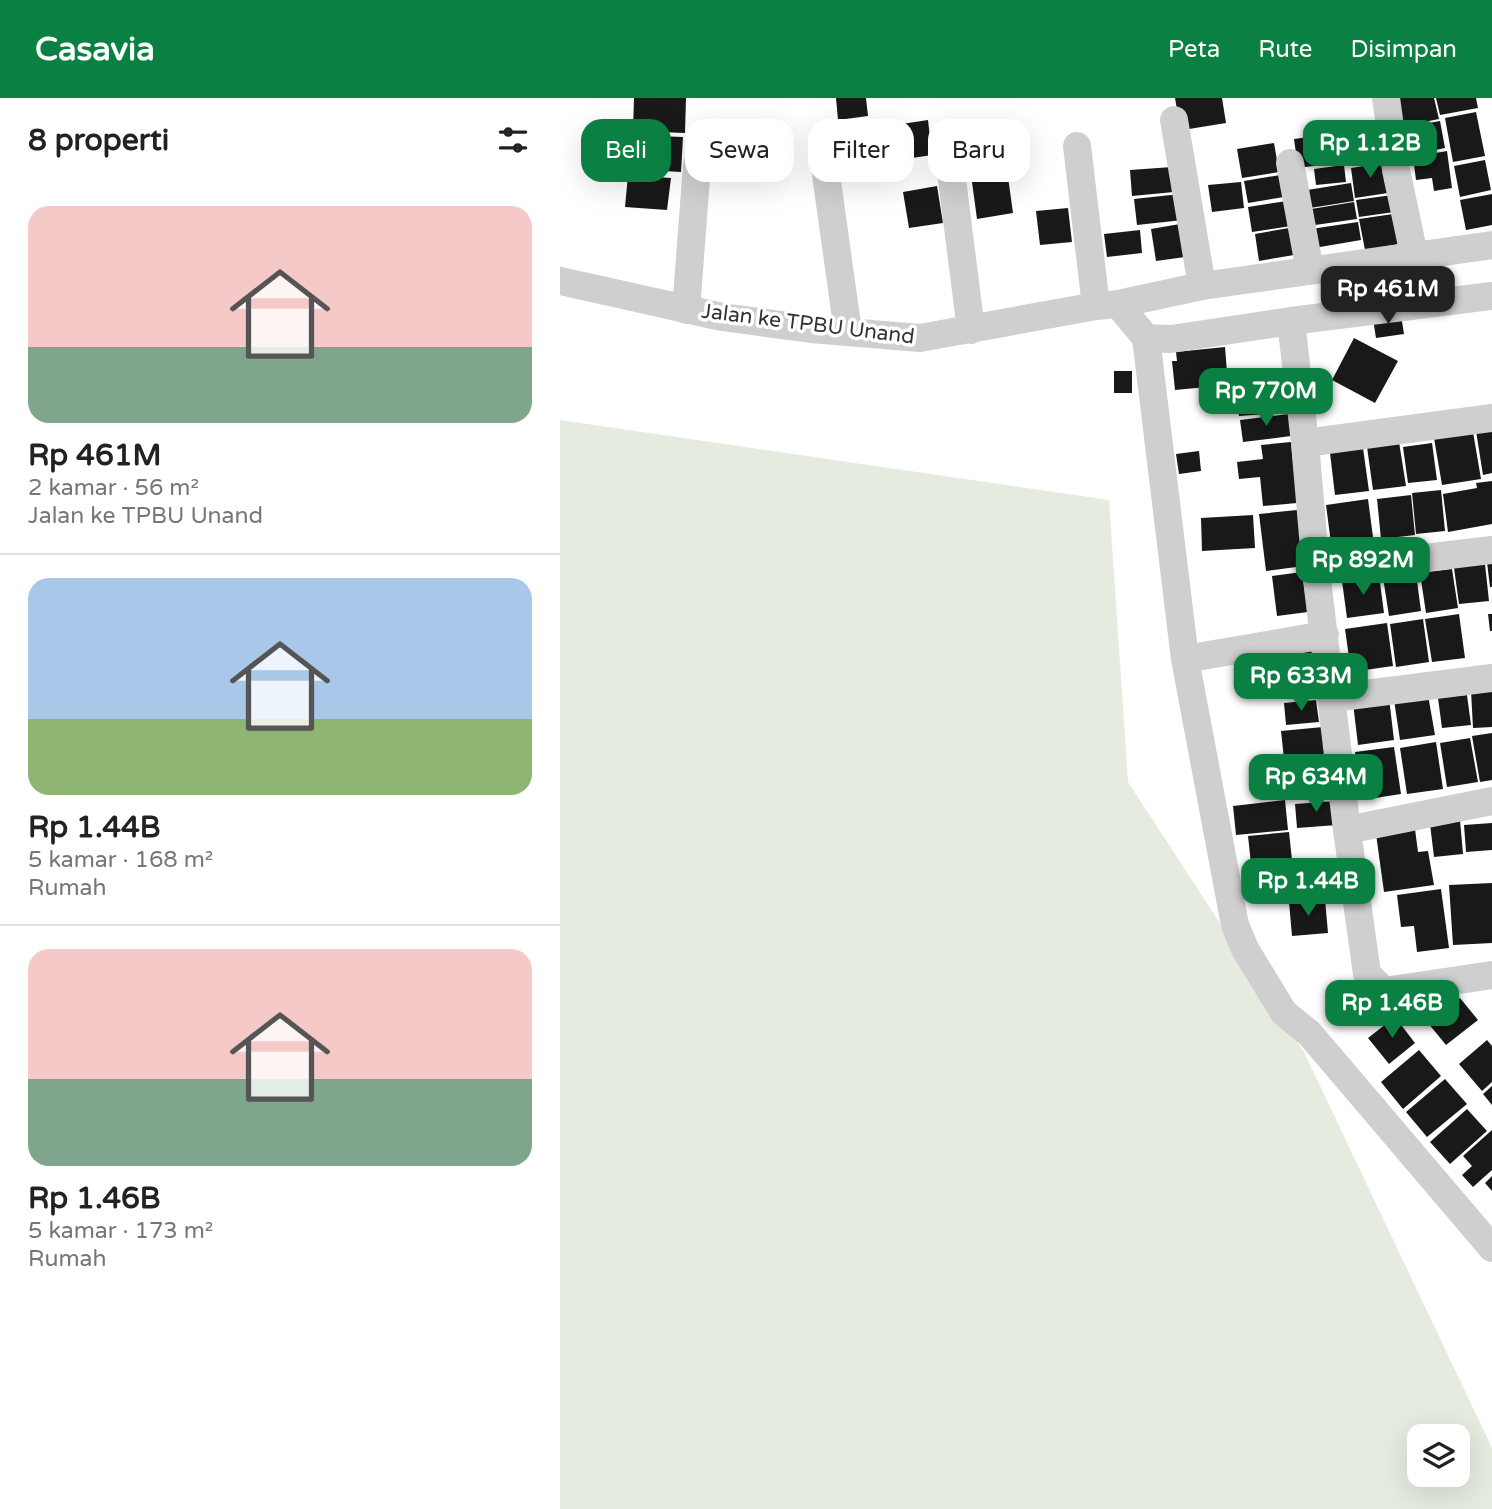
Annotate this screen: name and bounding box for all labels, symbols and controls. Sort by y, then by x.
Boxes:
text: Casavia [35,30,155,69]
text: Peta [1168,35,1220,64]
text: Rute [1258,35,1312,64]
text: Disimpan [1350,35,1457,64]
chip: Beli [581,119,671,182]
chip: Sewa [685,119,794,182]
chip: Filter [808,119,914,182]
chip: Baru [928,119,1030,182]
pin: Rp 1.12B [1298,120,1442,180]
icon: filters [494,121,532,159]
text: 8 properti [28,122,169,159]
text: Rp 1.12B [1319,129,1421,157]
icon: home [217,251,343,377]
pin: Rp 461M [1323,266,1453,326]
text: Rp 461M [1337,275,1439,303]
street label: Jalan ke TPBU Unand [700,299,916,349]
pin: Rp 770M [1201,368,1331,428]
text: Rp 770M [1215,377,1317,405]
text: Rp 461M [28,437,162,474]
text: 2 kamar · 56 m² [28,474,199,502]
text: Jalan ke TPBU Unand [28,502,263,530]
pin: Rp 892M [1298,538,1428,597]
text: Rp 892M [1312,546,1414,574]
icon: home [217,623,343,749]
pin: Rp 633M [1236,654,1366,713]
text: Rp 633M [1250,662,1352,690]
pin: Rp 634M [1251,754,1381,814]
text: Rp 634M [1265,763,1367,791]
text: Rp 1.44B [28,809,161,846]
text: 5 kamar · 168 m² [28,846,213,874]
pin: Rp 1.44B [1236,858,1380,918]
text: Rp 1.44B [1257,867,1359,895]
text: Rumah [28,874,106,902]
pin: Rp 1.46B [1320,981,1464,1040]
text: Rp 1.46B [1341,989,1443,1017]
icon: home [217,994,343,1120]
text: Rp 1.46B [28,1180,161,1217]
text: 5 kamar · 173 m² [28,1217,213,1245]
text: Rumah [28,1245,106,1273]
map controls [1407,1424,1470,1487]
button: layers [1407,1424,1470,1487]

